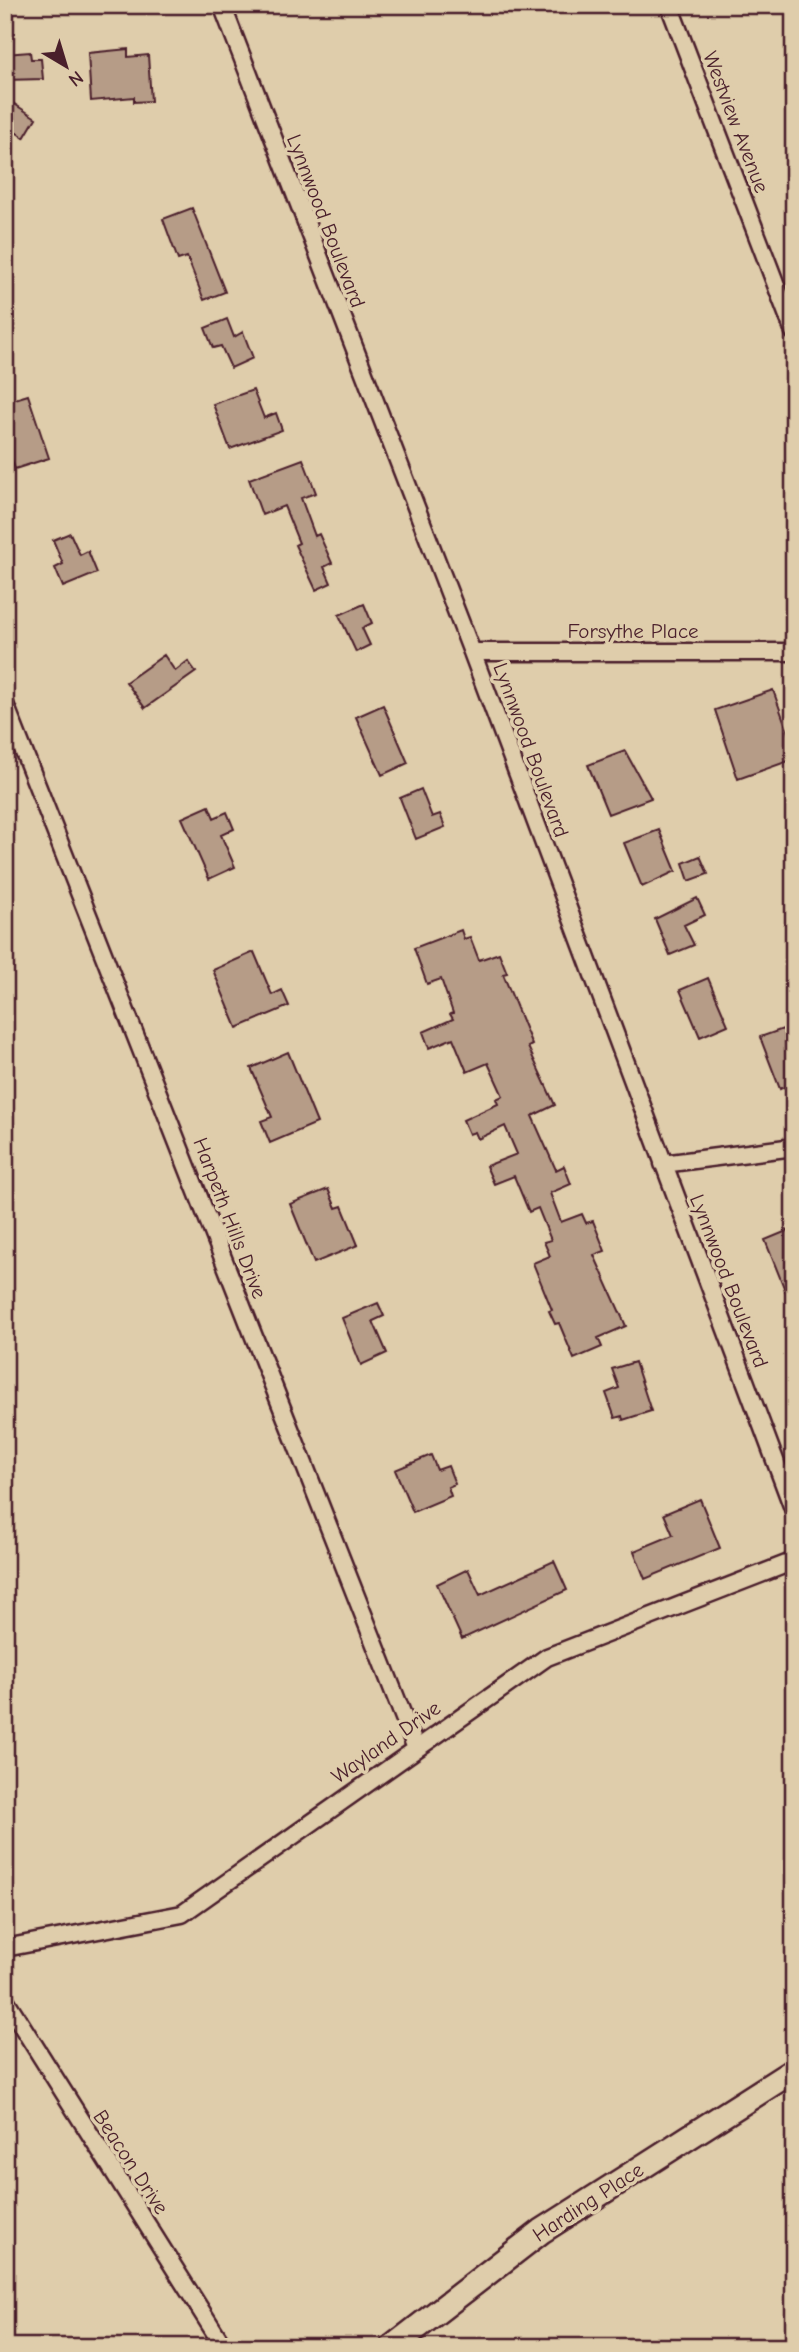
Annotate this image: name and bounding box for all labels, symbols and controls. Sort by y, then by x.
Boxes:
north arrow [32,32,102,102]
street label: Westview Avenue [698,48,774,196]
text: N [64,66,88,91]
street label: Lynnwood Boulevard [282,131,370,311]
street label: Forsythe Place [567,619,699,643]
street label: Lynnwood Boulevard [488,660,574,840]
street label: Harpeth Hills Drive [188,1134,272,1302]
street label: Lynnwood Boulevard [685,1191,773,1371]
street label: Wayland Drive [327,1696,445,1788]
street label: Beacon Drive [88,2105,174,2219]
street label: Harding Place [528,2157,648,2247]

